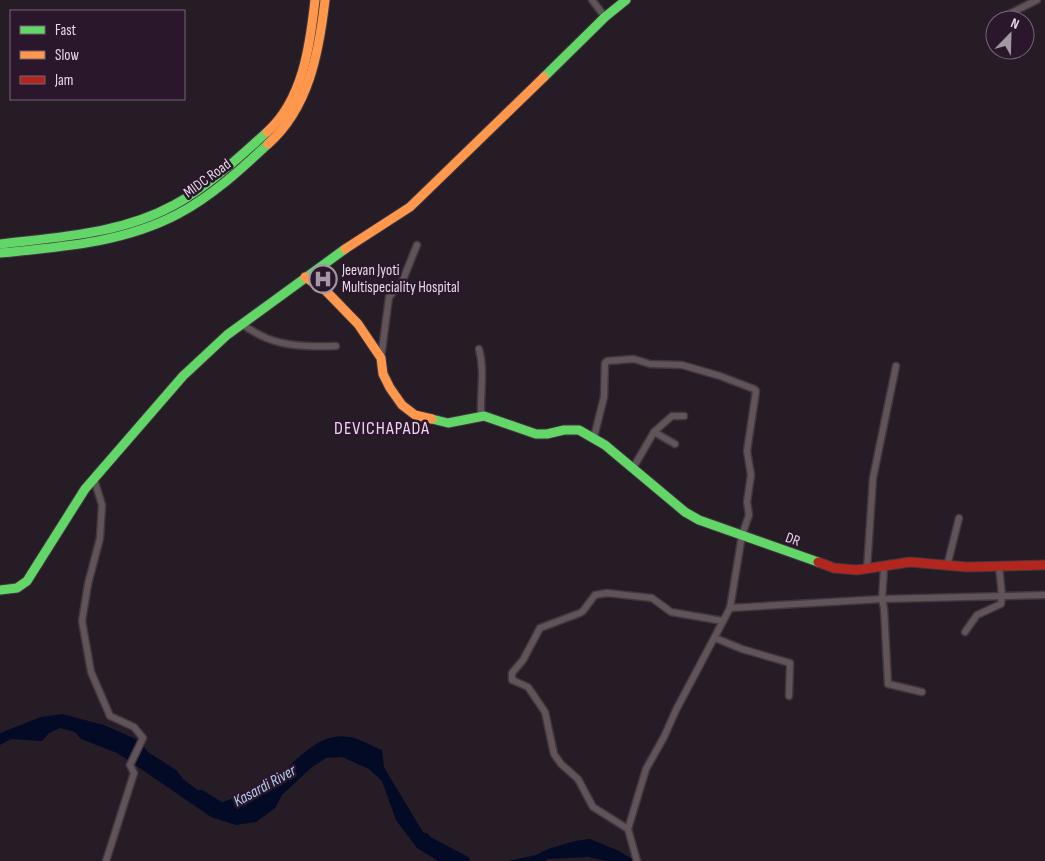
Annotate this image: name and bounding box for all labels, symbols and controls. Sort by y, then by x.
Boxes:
legend [10,10,185,100]
north arrow [985,10,1035,60]
text: N [1008,14,1022,33]
text: Fast [55,21,77,40]
text: Slow [55,46,79,65]
text: Jam [54,71,73,90]
street label: MIDC Road [180,155,235,202]
place label: Jeevan Jyoti Multispeciality Hospital [341,261,460,297]
hospital icon: Jeevan Jyoti Multispeciality Hospital [308,264,338,294]
district label: DEVICHAPADA [334,418,430,439]
street label: DR [783,528,803,551]
water label: Kasardi River [230,761,300,811]

